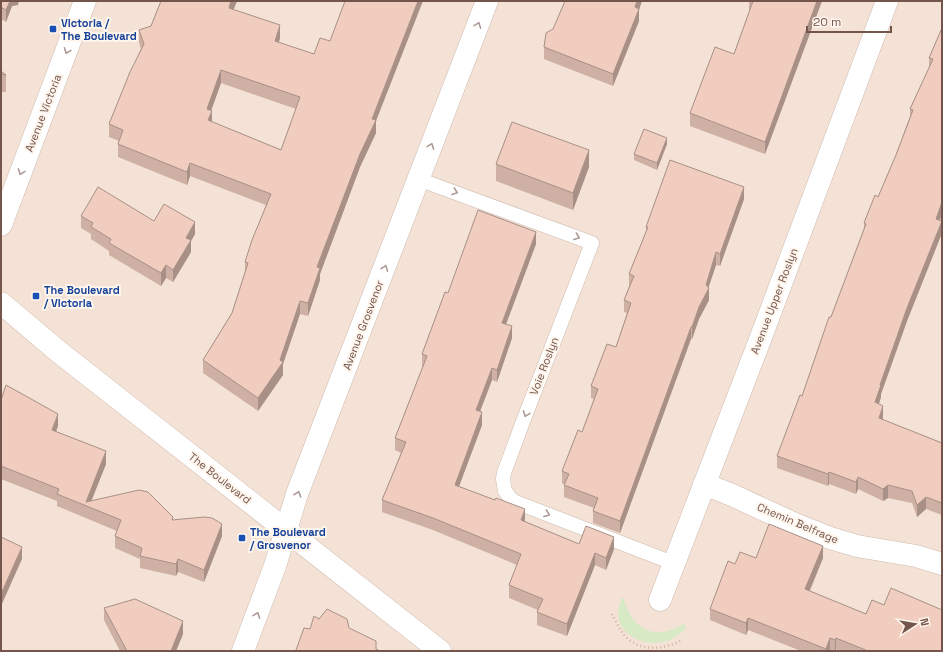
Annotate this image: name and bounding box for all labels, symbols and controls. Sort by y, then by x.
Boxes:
scale bar [807,8,891,34]
text: 20 m [813,14,841,30]
place label: Victoria / The Boulevard [61,16,137,43]
one-way arrow [473,22,481,29]
marker: Victoria / The Boulevard [48,24,58,34]
one-way arrow [63,47,71,54]
street label: Avenue Victoria [22,71,65,154]
one-way arrow [426,143,434,150]
one-way arrow [17,169,25,176]
one-way arrow [451,188,458,196]
one-way arrow [573,233,580,241]
street label: Avenue Upper Roslyn [747,246,801,356]
one-way arrow [380,264,388,271]
street label: Avenue Grosvenor [339,278,387,372]
place label: The Boulevard / Victoria [43,283,120,310]
marker: The Boulevard / Victoria [31,291,41,301]
street label: Voie Roslyn [527,335,561,397]
one-way arrow [522,411,530,418]
street label: The Boulevard [186,449,254,507]
one-way arrow [293,490,301,497]
street label: Chemin Belfrage [755,500,841,546]
one-way arrow [543,510,550,518]
place label: The Boulevard / Grosvenor [249,525,326,552]
marker: The Boulevard / Grosvenor [237,533,247,543]
north arrow [895,604,935,644]
one-way arrow [252,611,260,618]
text: N [917,617,932,627]

